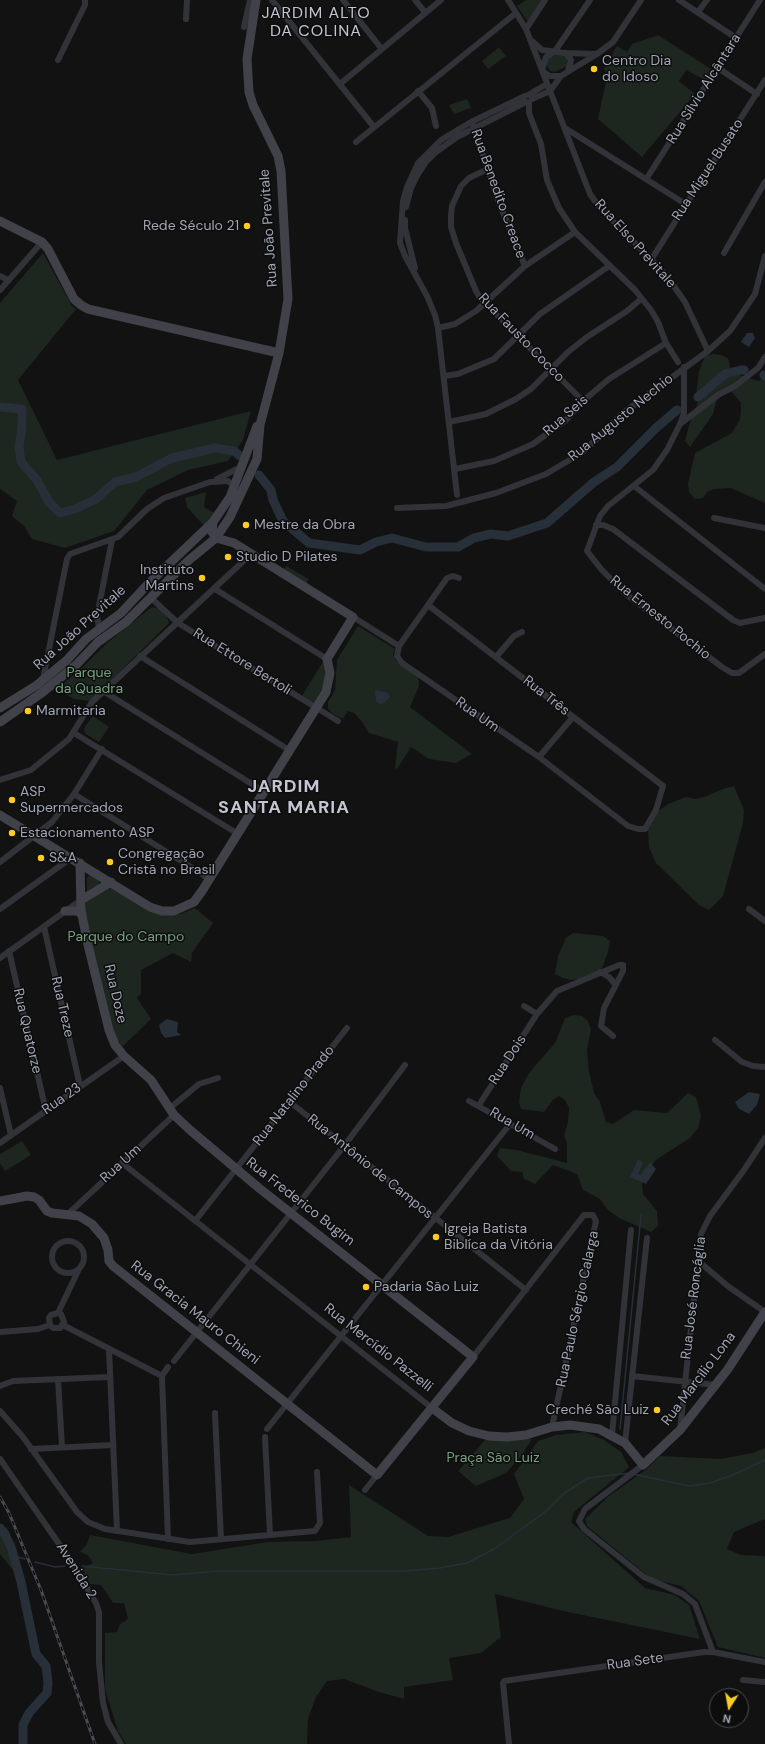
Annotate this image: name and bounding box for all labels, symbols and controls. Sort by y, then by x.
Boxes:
district label: JARDIM ALTO DA COLINA [261,4,371,42]
street label: Rua Sílvio Alcântara [663,31,745,147]
place label: Centro Dia do Idoso [602,53,671,86]
marker: Centro Dia do Idoso [589,64,599,74]
street label: Rua Miguel Busato [669,116,747,224]
street label: Rua Benedito Creace [467,127,529,261]
street label: Rua João Previtale [256,168,282,288]
street label: Rua Elso Previtale [591,196,679,292]
place label: Rede Século 21 [143,218,239,234]
marker: Rede Século 21 [242,221,252,231]
street label: Rua Fausto Cocco [474,290,568,386]
street label: Rua Augusto Nechio [565,371,677,465]
street label: Rua Seis [540,392,592,440]
place label: Mestre da Obra [254,517,355,533]
marker: Mestre da Obra [241,520,251,530]
place label: Studio D Pilates [236,549,337,565]
marker: Studio D Pilates [223,552,233,562]
place label: Instituto Martins [140,562,194,594]
street label: Rua Ernesto Pochio [606,572,714,664]
marker: Instituto Martins [197,573,207,583]
street label: Rua João Previtale [30,582,130,674]
street label: Rua Ettore Bertoli [190,625,294,699]
park label: Parque da Quadra [55,665,123,698]
street label: Rua Três [519,673,573,719]
street label: Rua Um [452,694,502,736]
place label: Marmitaria [36,703,106,719]
marker: Marmitaria [23,706,33,716]
district label: JARDIM SANTA MARIA [218,776,350,818]
place label: ASP Supermercados [20,784,123,816]
marker: ASP Supermercados [7,795,17,805]
place label: Estacionamento ASP [20,825,154,841]
marker: Estacionamento ASP [7,828,17,838]
place label: Congregação Cristã no Brasil [118,846,215,878]
place label: S&A [49,850,77,866]
marker: S&A [36,853,46,863]
marker: Congregação Cristã no Brasil [105,857,115,867]
park label: Parque do Campo [68,929,184,945]
street label: Rua Doze [100,963,130,1025]
street label: Rua Treze [47,975,77,1039]
street label: Rua Quatorze [9,987,45,1075]
street label: Rua Dois [486,1032,530,1088]
street label: Rua Natalino Prado [250,1043,338,1149]
street label: Rua 23 [39,1079,85,1119]
street label: Rua Um [486,1104,538,1144]
street label: Rua Antônio de Campos [304,1111,436,1223]
street label: Rua Um [97,1141,145,1187]
street label: Rua Frederico Bugim [242,1154,358,1250]
place label: Igreja Batista Biblíca da Vitória [444,1221,553,1254]
street label: Rua Paulo Sérgio Calarga [553,1229,603,1389]
marker: Igreja Batista Biblíca da Vitória [431,1232,441,1242]
street label: Rua José Roncáglia [678,1236,710,1360]
street label: Rua Gracia Mauro Chieni [127,1257,263,1369]
place label: Padaria São Luiz [374,1279,479,1295]
marker: Padaria São Luiz [361,1282,371,1292]
street label: Rua Mercídio Pazzelli [320,1300,436,1396]
street label: Rua Marcílio Lona [658,1329,740,1429]
place label: Creché São Luiz [545,1402,649,1418]
marker: Creché São Luiz [652,1405,662,1415]
park label: Praça São Luiz [446,1450,540,1466]
street label: Avenida 2 [52,1540,100,1602]
street label: Rua Sete [606,1650,664,1674]
north arrow [709,1688,749,1728]
text: N [722,1711,732,1726]

